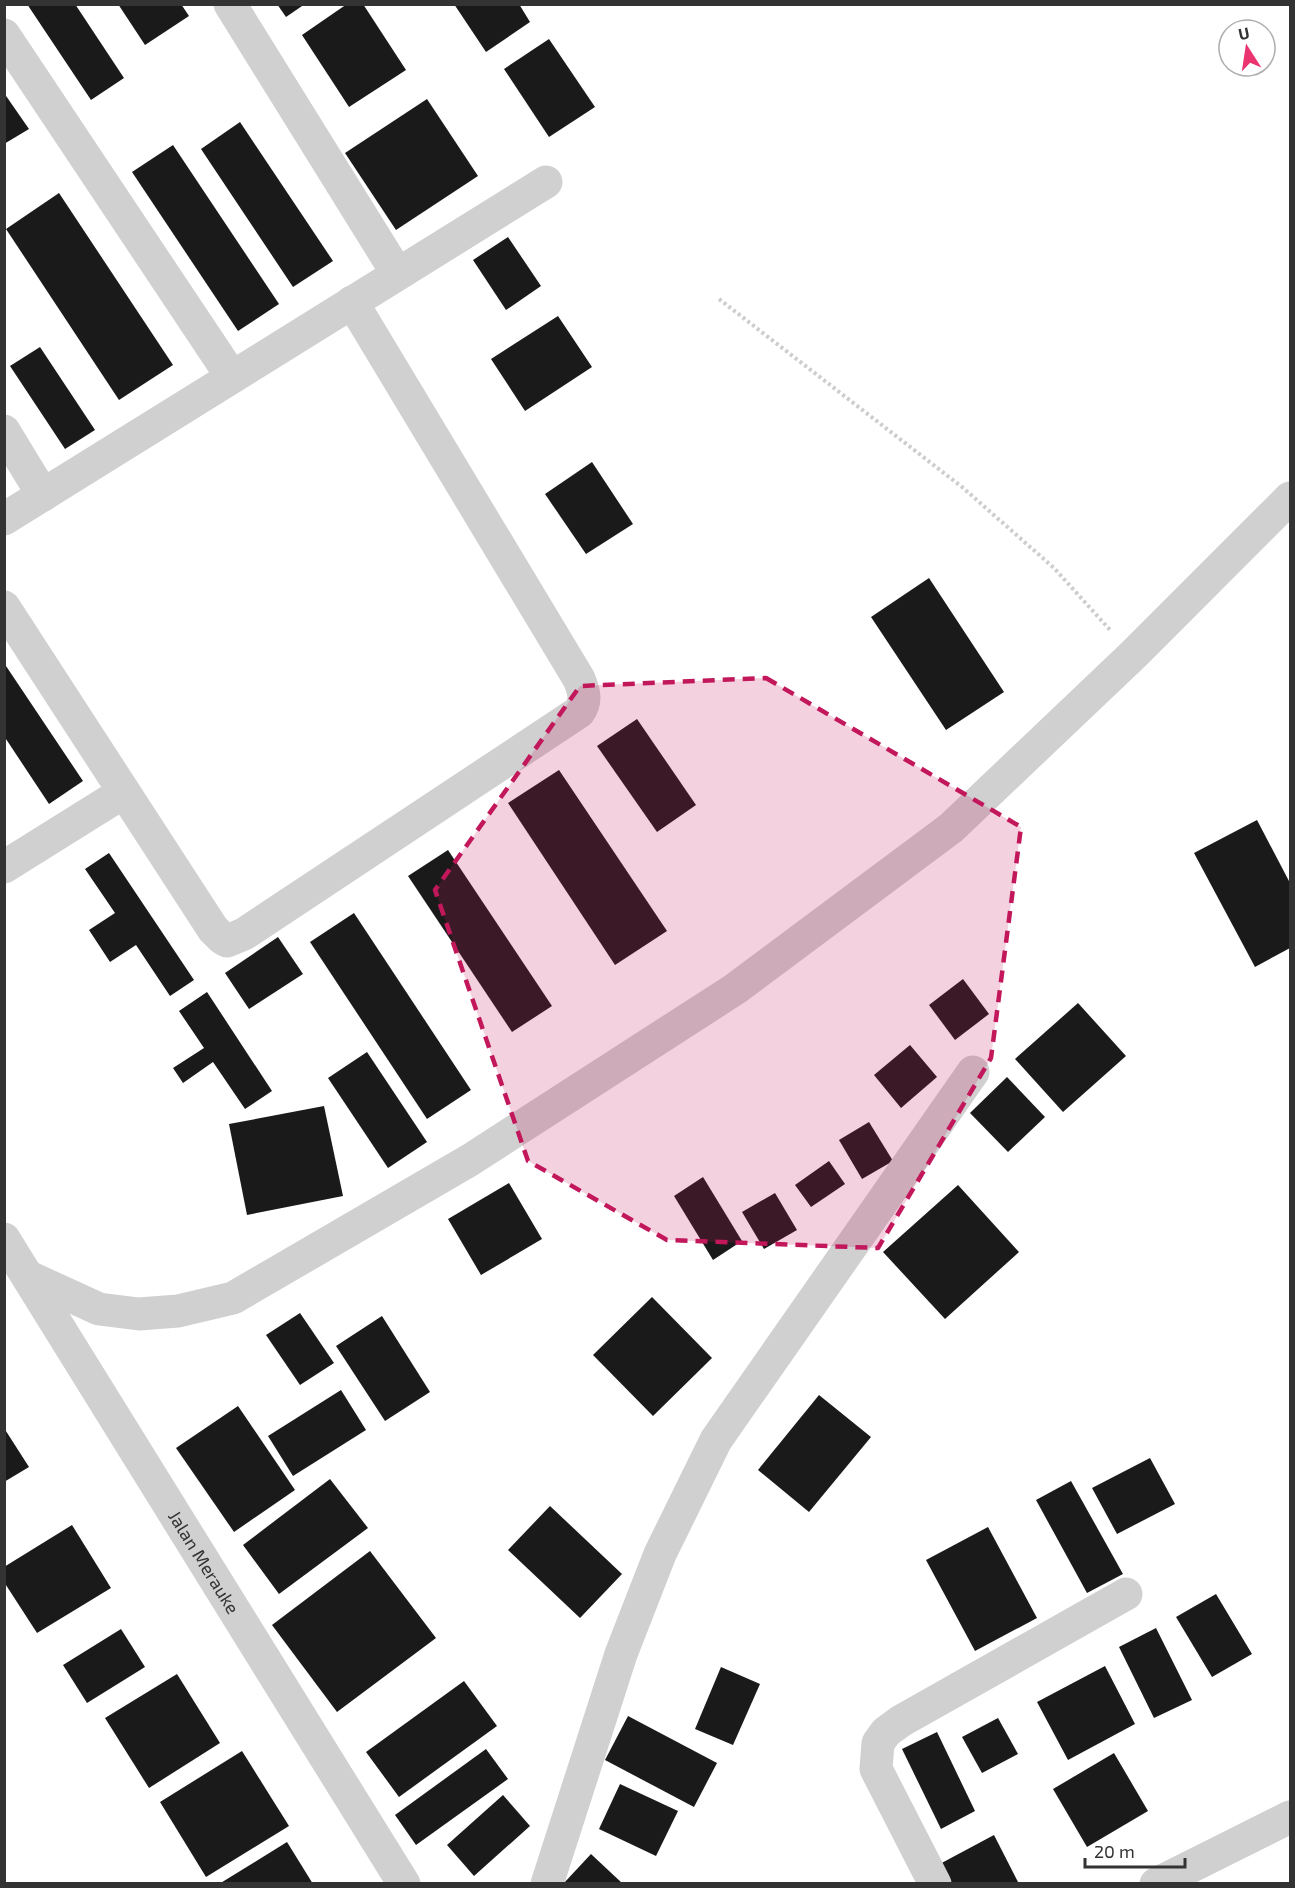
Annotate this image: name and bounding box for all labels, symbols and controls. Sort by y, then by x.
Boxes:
north arrow [1217,18,1277,78]
text: U [1236,22,1251,43]
street label: Jalan Merauke [164,1506,244,1618]
scale bar [1085,1831,1186,1869]
text: 20 m [1094,1840,1135,1862]

